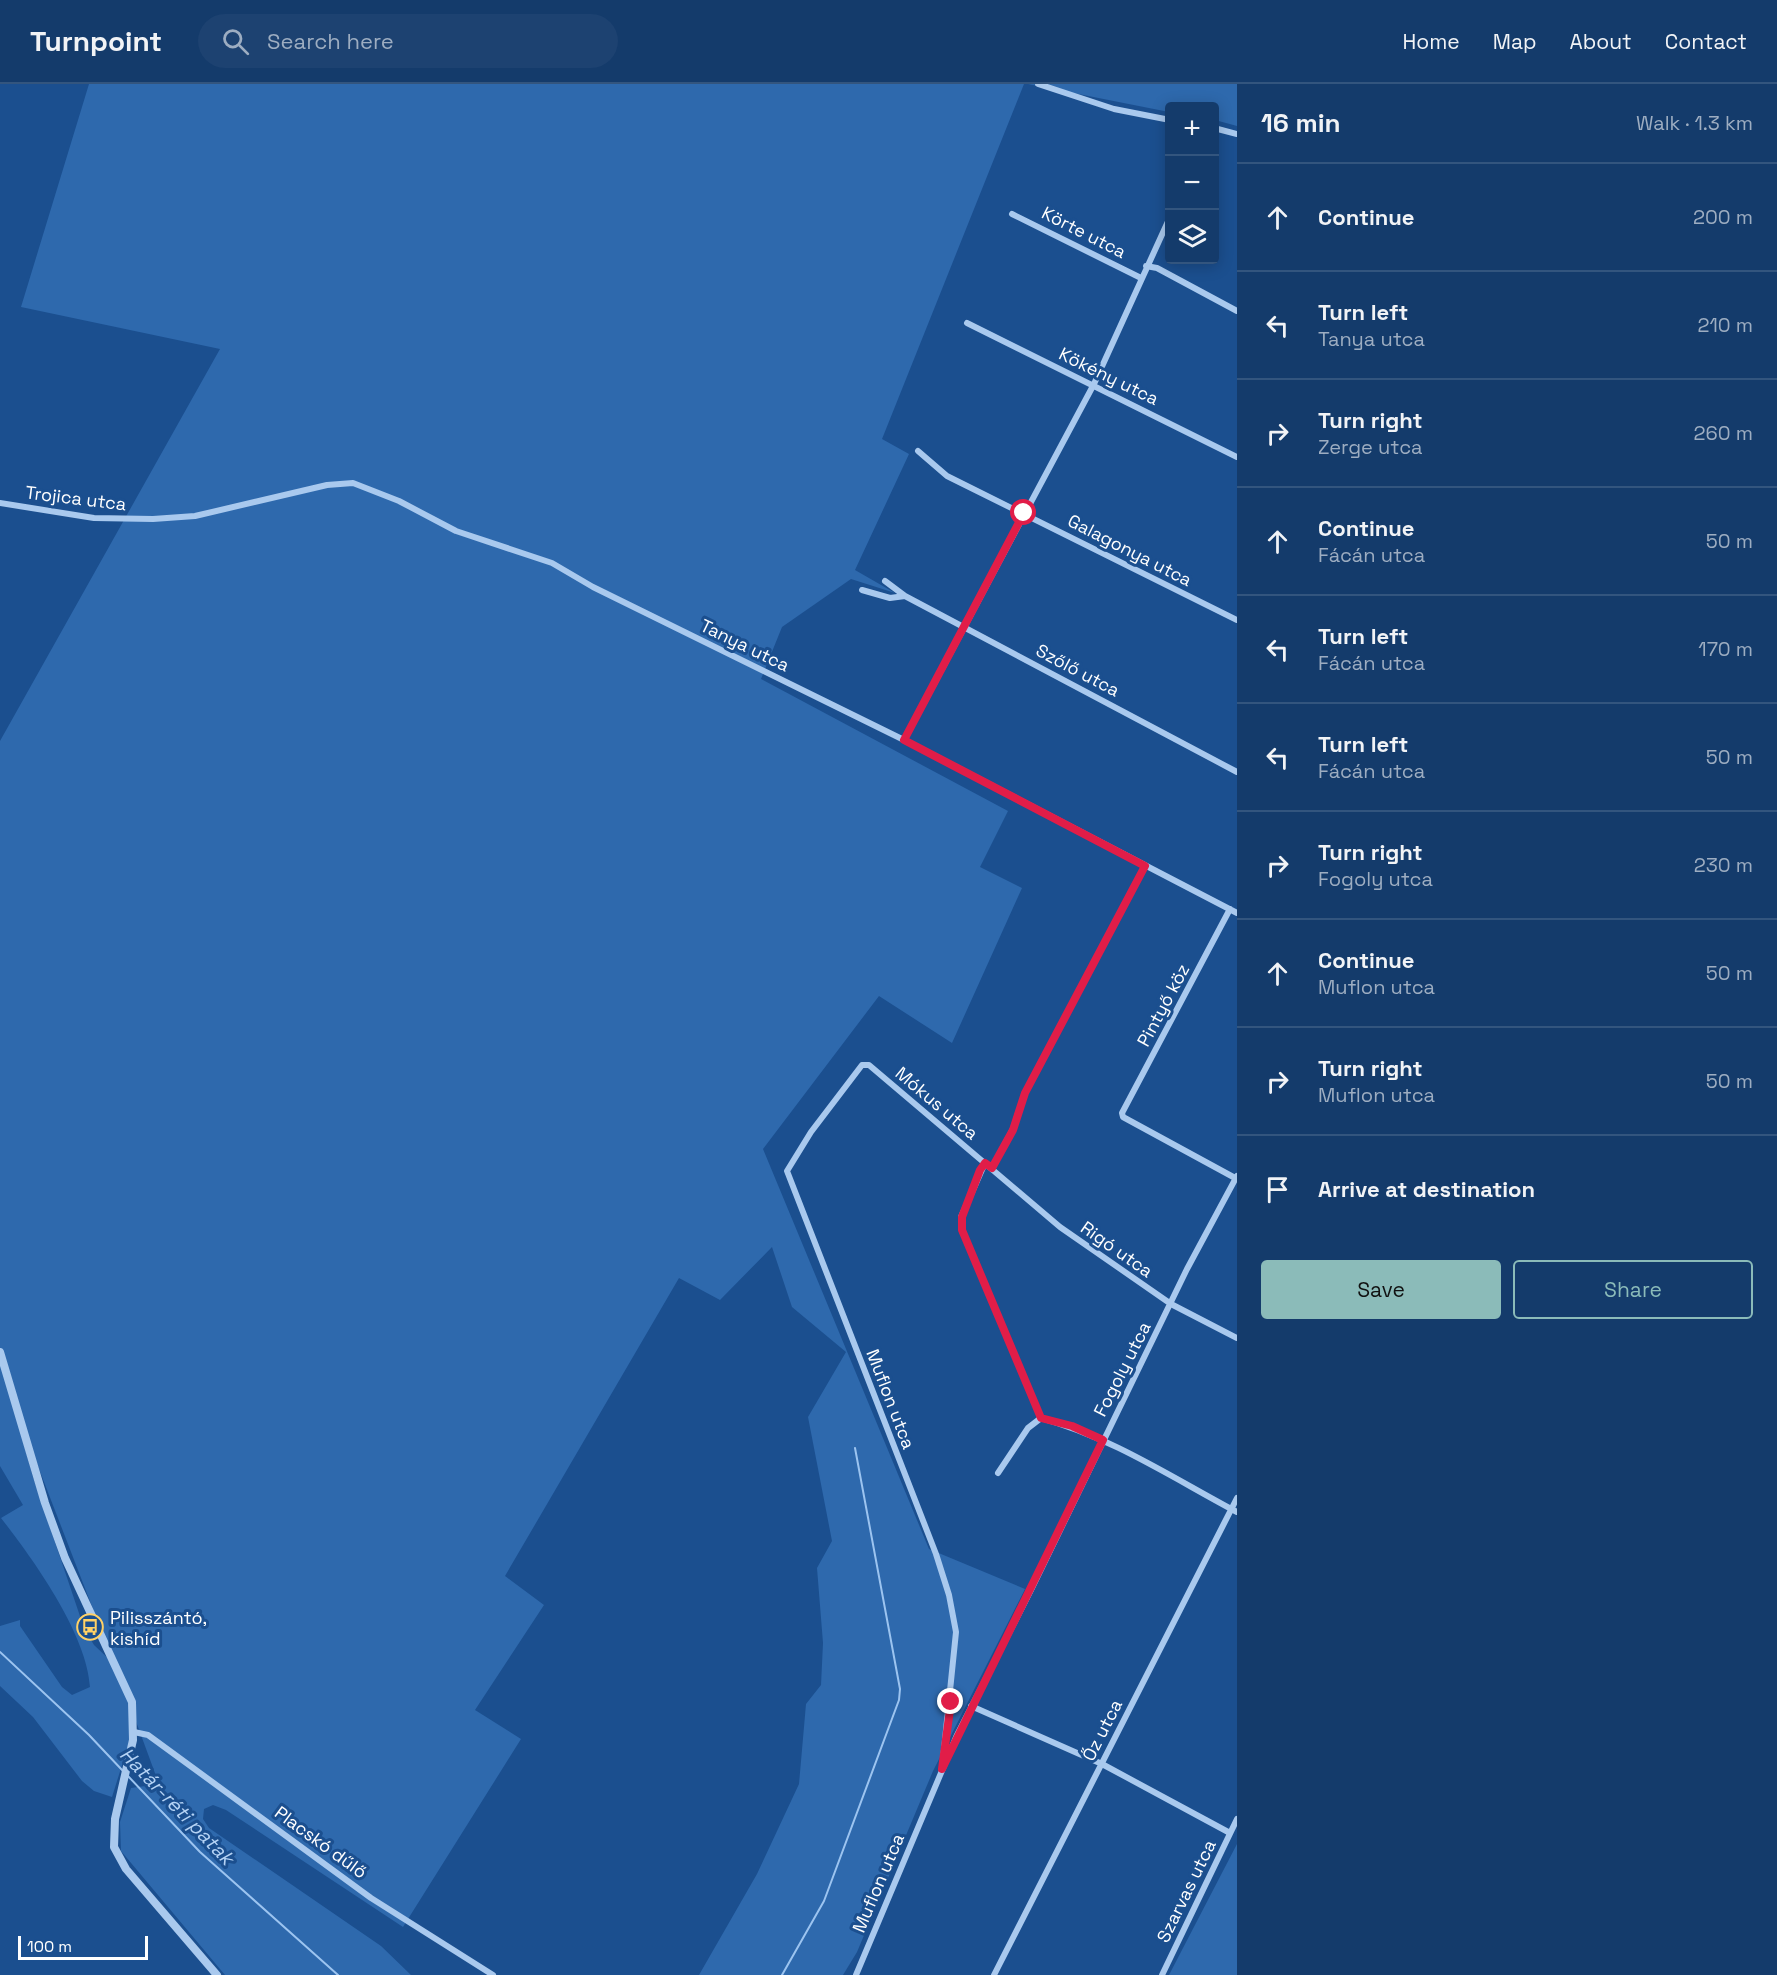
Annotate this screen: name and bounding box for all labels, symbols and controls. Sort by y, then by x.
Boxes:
search box [198,14,618,68]
text: Turnpoint [30,23,162,59]
icon: search [219,25,252,58]
text: Search here [267,27,394,55]
text: Home [1402,28,1460,55]
text: Map [1493,28,1537,55]
text: About [1570,28,1632,55]
text: Contact [1665,28,1747,55]
map controls [1165,102,1219,264]
button: + [1165,102,1219,156]
text: 16 min [1261,106,1341,140]
text: Walk · 1.3 km [1636,110,1753,136]
button: − [1165,156,1219,210]
street label: Körte utca [1038,201,1130,263]
icon: ahead [1261,201,1294,234]
text: Continue [1318,203,1414,231]
text: 200 m [1693,204,1753,230]
button: layers [1165,210,1219,264]
text: Turn left [1318,298,1408,326]
icon: left [1261,309,1294,342]
text: 210 m [1697,312,1753,338]
text: Tanya utca [1318,326,1425,352]
street label: Kökény utca [1055,342,1163,410]
text: Turn right [1318,406,1423,434]
icon: right [1261,417,1294,450]
text: 260 m [1694,420,1753,446]
text: Zerge utca [1318,434,1423,460]
street label: Trojica utca [24,480,128,516]
route start [1010,499,1036,525]
street label: Galagonya utca [1064,509,1196,591]
text: Continue [1318,514,1414,542]
icon: ahead [1261,525,1294,558]
text: 50 m [1706,528,1753,554]
text: Fácán utca [1318,542,1425,568]
street label: Tanya utca [697,614,793,676]
text: Turn left [1318,622,1408,650]
icon: left [1261,633,1294,666]
text: 170 m [1698,636,1753,662]
street label: Szőlő utca [1032,638,1124,702]
text: Fácán utca [1318,650,1425,676]
text: Turn left [1318,730,1408,758]
icon: left [1261,741,1294,774]
text: 50 m [1706,744,1753,770]
text: Fácán utca [1318,758,1425,784]
text: Turn right [1318,838,1423,866]
icon: right [1261,849,1294,882]
text: 230 m [1694,852,1753,878]
text: Fogoly utca [1318,866,1433,892]
text: Continue [1318,946,1414,974]
icon: ahead [1261,957,1294,990]
street label: Pintyő köz [1132,960,1194,1050]
text: 50 m [1706,960,1753,986]
text: Muflon utca [1318,974,1435,1000]
text: Turn right [1318,1054,1423,1082]
street label: Mókus utca [891,1062,983,1144]
icon: right [1261,1065,1294,1098]
text: 50 m [1706,1068,1753,1094]
text: Muflon utca [1318,1082,1435,1108]
icon: arrive [1261,1173,1294,1206]
text: Arrive at destination [1318,1175,1535,1203]
street label: Rigó utca [1076,1216,1158,1282]
button: Save [1261,1260,1501,1319]
button: Share [1513,1260,1753,1319]
street label: Fogoly utca [1088,1318,1156,1420]
street label: Muflon utca [861,1346,921,1452]
place label: Pilisszántó, kishíd [110,1606,207,1650]
bus stop icon: Pilisszántó, kishíd [75,1612,105,1642]
route end [937,1688,963,1714]
street label: Őz utca [1077,1695,1127,1765]
water label: Határ-réti patak [114,1742,241,1872]
street label: Placskó dűlő [270,1801,372,1883]
street label: Muflon utca [847,1830,909,1936]
street label: Szarvas utca [1151,1836,1221,1946]
scale bar [18,1933,148,1960]
text: 100 m [27,1936,72,1957]

